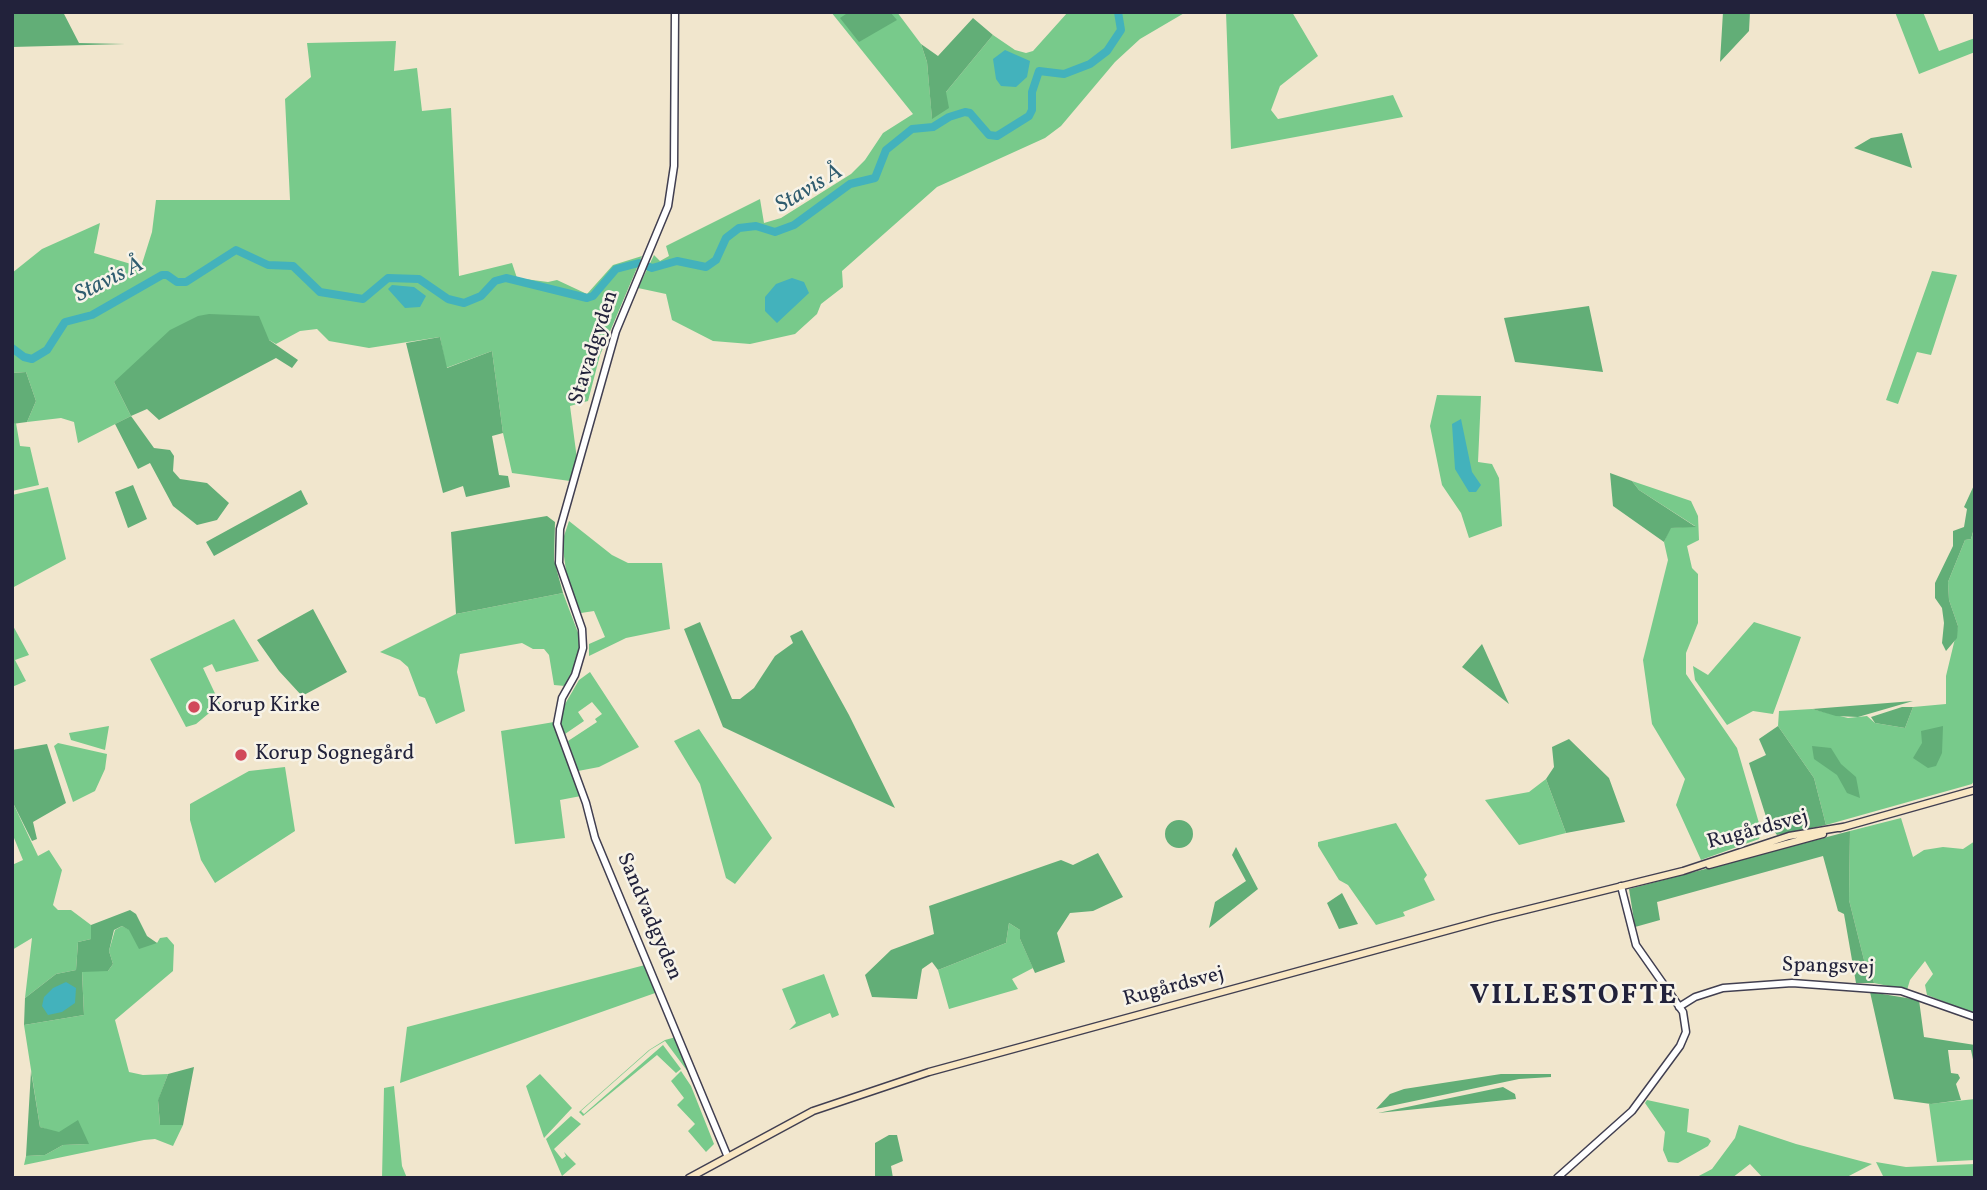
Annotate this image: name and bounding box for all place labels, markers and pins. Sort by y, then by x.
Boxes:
place label: Korup Kirke [208,694,320,720]
marker: Korup Kirke [186,699,202,715]
place label: Korup Sognegård [255,742,414,768]
marker: Korup Sognegård [233,747,249,763]

